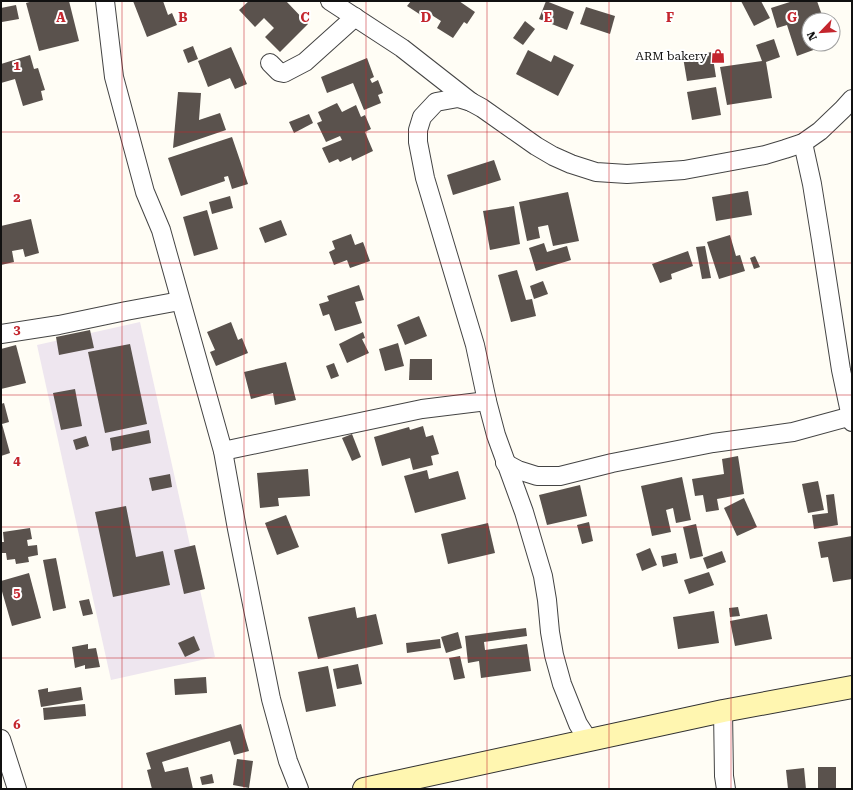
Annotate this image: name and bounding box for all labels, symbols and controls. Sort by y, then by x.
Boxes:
text: A [56,10,66,25]
text: B [178,10,188,25]
text: C [300,10,310,25]
text: D [421,10,431,25]
text: E [544,10,552,25]
text: F [666,10,674,25]
text: G [787,10,797,25]
north arrow [801,12,841,52]
text: N [804,29,820,43]
shop icon: ARM bakery [710,48,726,64]
place label: ARM bakery [636,49,708,63]
text: 1 [13,58,21,73]
text: 2 [13,190,21,205]
text: 3 [13,322,21,337]
text: 4 [13,453,21,468]
text: 5 [13,585,21,600]
text: 6 [13,717,21,732]

